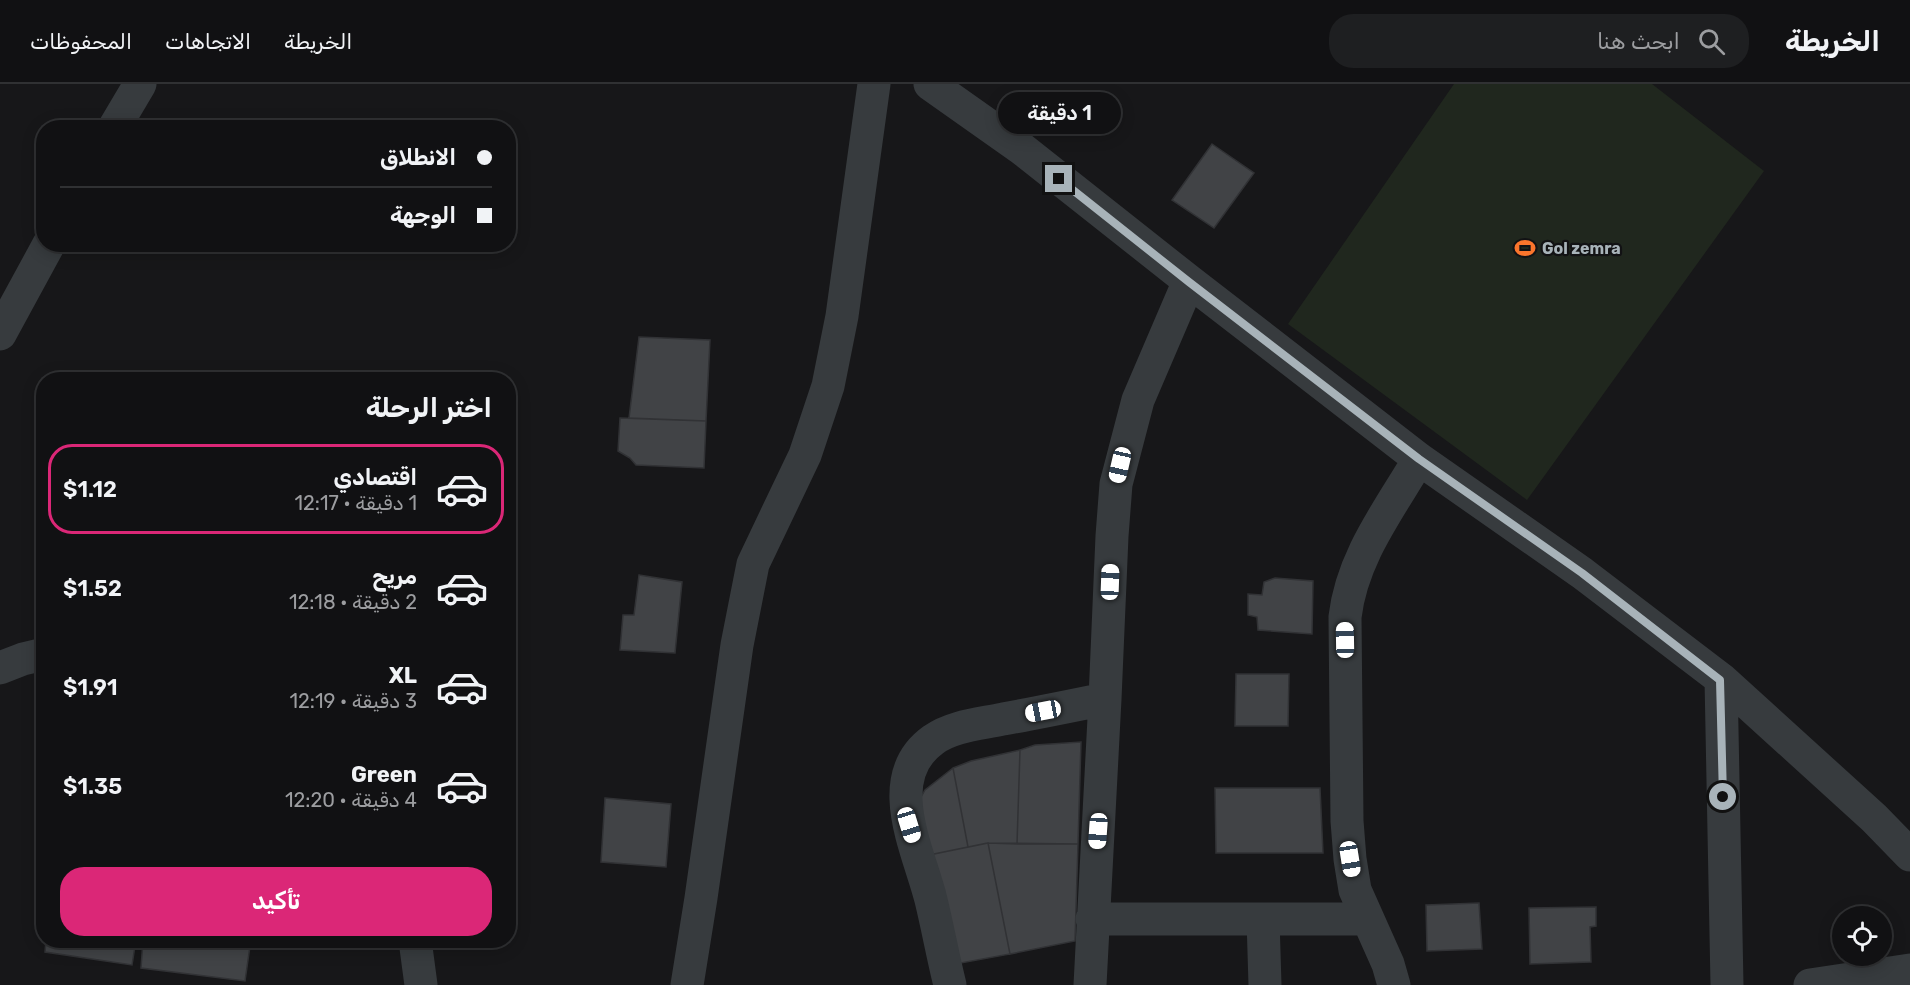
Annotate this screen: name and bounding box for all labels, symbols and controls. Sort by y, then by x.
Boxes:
search box [1329,14,1749,68]
icon: search [1695,25,1728,58]
text: الخريطة [1785,25,1880,58]
text: ابحث هنا [1597,28,1680,55]
text: المحفوظات [30,29,132,54]
text: الاتجاهات [165,29,251,54]
text: الخريطة [284,29,352,54]
callout: 1 دقيقة [998,92,1120,134]
text: 1 دقيقة [1027,101,1092,125]
text: الانطلاق [380,144,456,171]
route end [1045,165,1072,192]
text: الوجهة [390,202,456,229]
sports icon: Gol zemra [1513,236,1537,260]
place label: Gol zemra [1542,239,1621,258]
text: اختر الرحلة [366,392,492,424]
car [1107,445,1133,485]
icon: car [435,462,489,516]
text: اقتصادي [334,464,417,491]
text: $1.12 [63,476,117,503]
text: 1 دقيقة · 12:17 [295,491,417,515]
icon: car [435,561,489,615]
text: مريح [372,563,417,590]
car [1100,564,1120,600]
text: $1.52 [63,575,122,602]
text: 2 دقيقة · 12:18 [289,590,417,614]
car [1336,622,1354,658]
icon: car [435,660,489,714]
text: XL [389,662,417,689]
text: $1.91 [63,674,118,701]
text: 3 دقيقة · 12:19 [289,689,417,713]
car [1024,699,1062,723]
icon: car [435,759,489,813]
text: Green [351,761,417,788]
text: $1.35 [63,773,122,800]
route start [1709,783,1736,810]
text: 4 دقيقة · 12:20 [285,788,417,812]
car [895,805,923,845]
car [1088,812,1108,850]
car [1338,840,1362,878]
button: تأكيد [60,867,492,936]
map controls [1832,906,1892,966]
button: locate [1832,906,1892,966]

